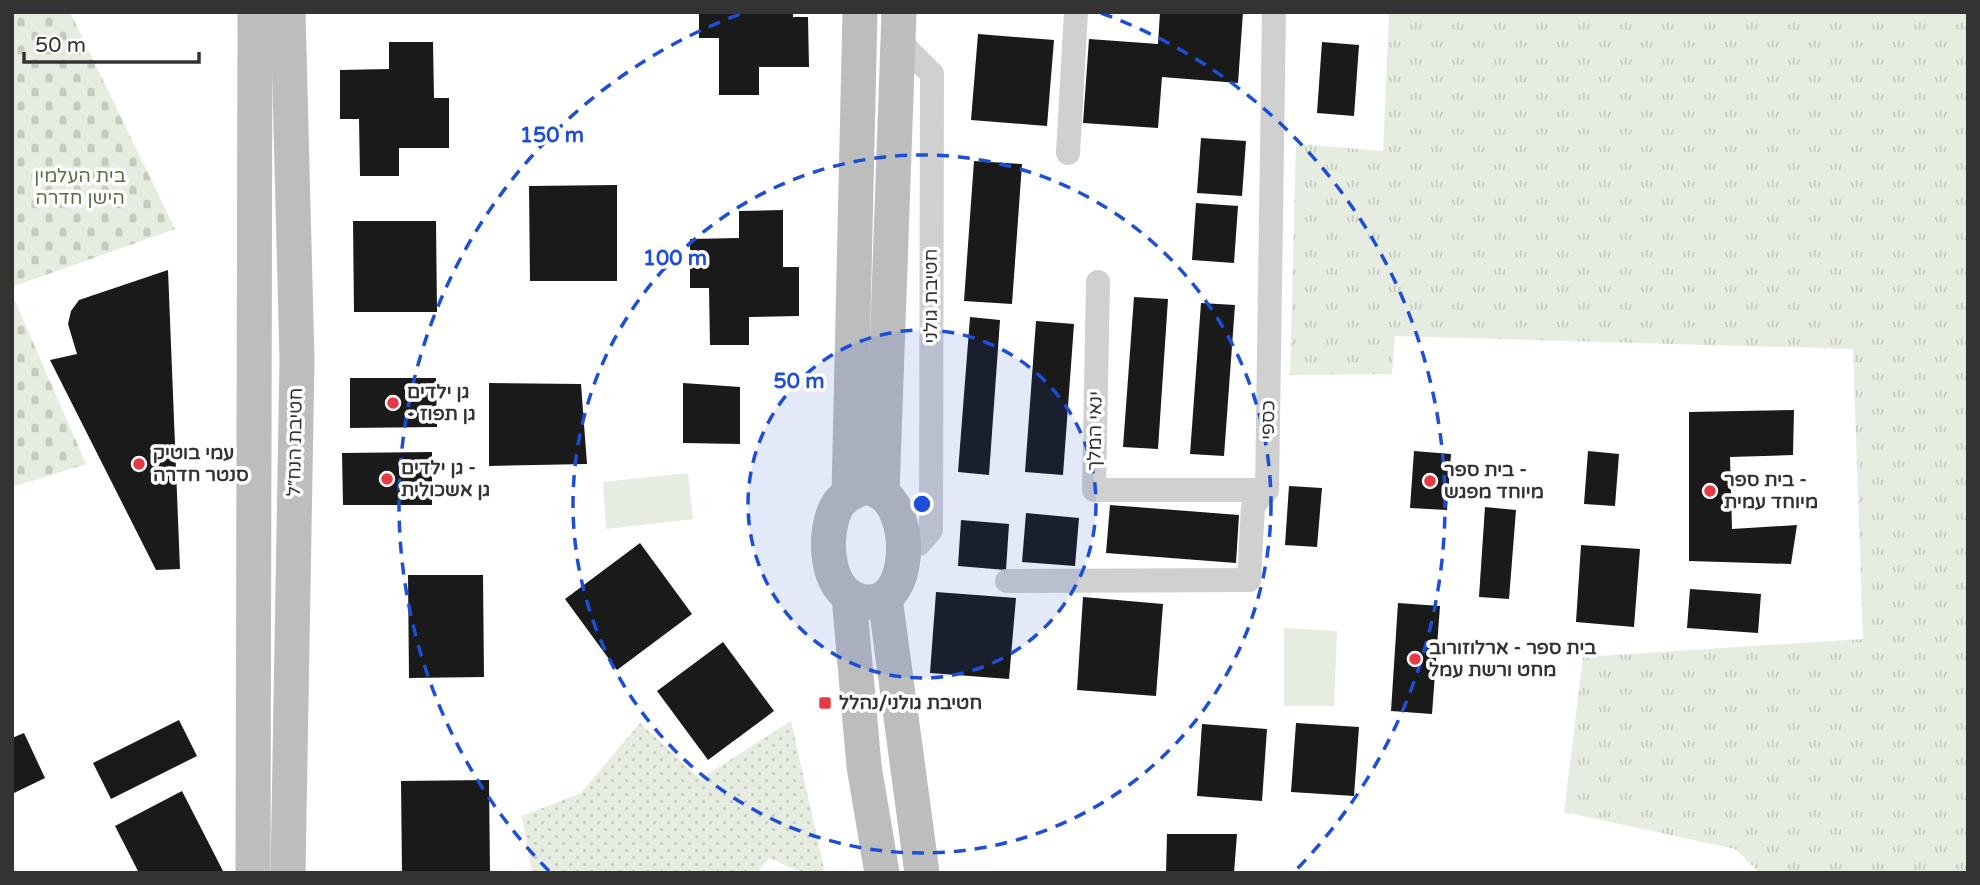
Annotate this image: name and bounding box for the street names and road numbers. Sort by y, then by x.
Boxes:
street label: חטיבת גולני [920,248,942,344]
street label: חטיבת הנח״ל [283,387,307,497]
street label: ינאי המלך [1083,391,1107,471]
street label: כספי [1257,400,1279,440]

